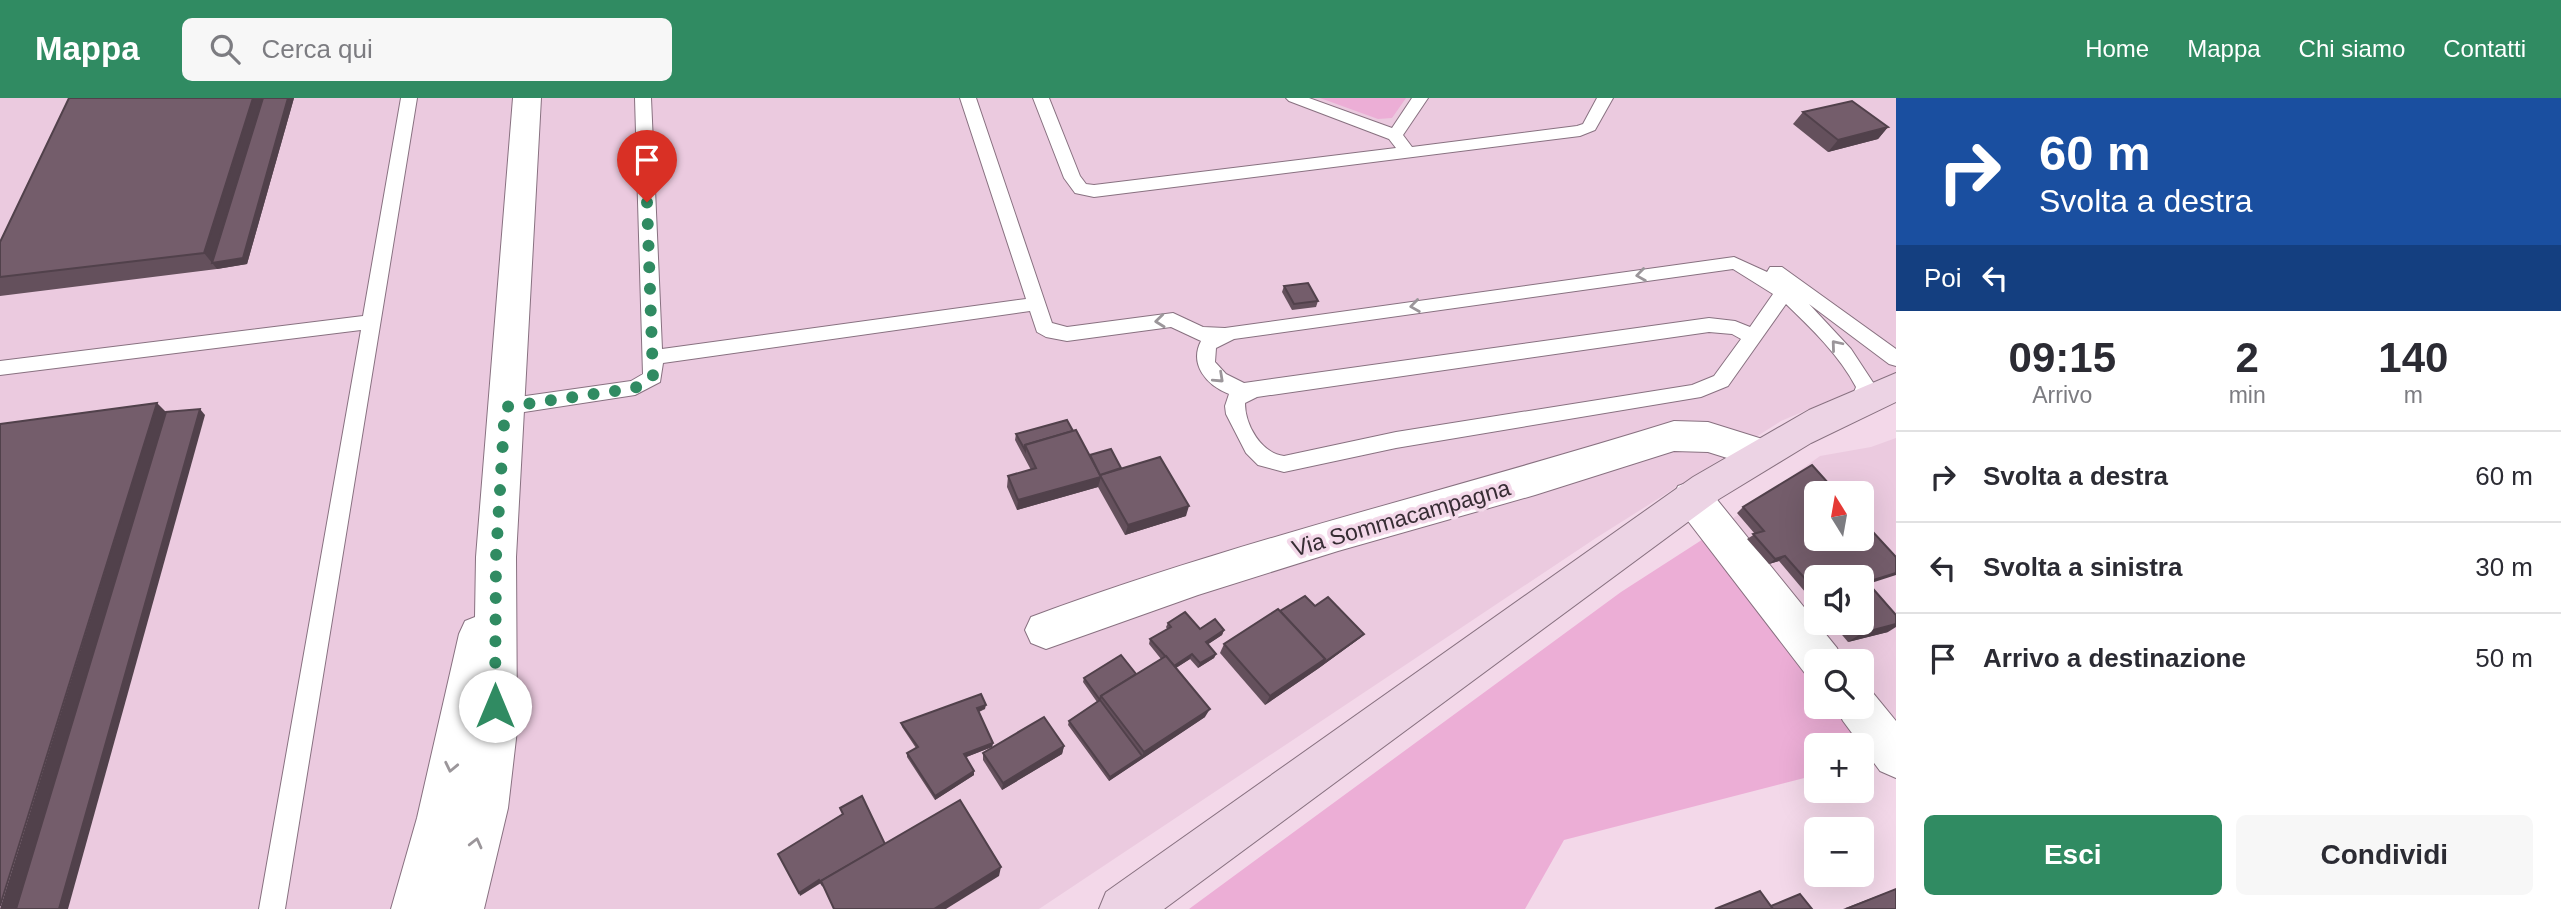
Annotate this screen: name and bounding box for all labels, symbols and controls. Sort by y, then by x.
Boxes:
search box [182,18,672,81]
text: Mappa [35,30,140,67]
icon: search [206,30,244,68]
text: Cerca qui [262,34,373,64]
text: Home [2085,35,2149,62]
text: Mappa [2187,35,2261,62]
text: Chi siamo [2299,35,2405,62]
text: Contatti [2443,35,2526,62]
icon: right [1924,126,2015,217]
text: 60 m [2039,126,2151,180]
pin [617,130,677,202]
icon: arrive [628,141,666,179]
text: Svolta a destra [2039,183,2252,219]
icon: left [1976,259,2014,297]
text: Poi [1924,263,1962,293]
one-way arrow [1635,267,1646,282]
one-way arrow [1409,299,1421,314]
one-way arrow [1154,314,1165,329]
text: 09:15 [2009,334,2116,381]
text: 2 [2235,334,2259,381]
text: 140 [2378,334,2448,381]
one-way arrow [1832,340,1844,353]
one-way arrow [1211,370,1224,382]
text: Arrivo [2032,382,2092,408]
text: min [2229,382,2266,408]
text: m [2404,382,2423,408]
icon: right [1924,458,1962,496]
text: Svolta a destra [1983,461,2168,491]
text: 60 m [2475,461,2533,491]
street label: Via Sommacampagna [1289,474,1513,562]
north arrow [1804,481,1874,551]
map controls [1804,481,1874,887]
icon: left [1924,549,1962,587]
text: Svolta a sinistra [1983,552,2182,582]
text: 30 m [2475,552,2533,582]
button: sound [1804,565,1874,635]
icon: arrive [1924,640,1962,678]
text: Arrivo a destinazione [1983,643,2246,673]
text: 50 m [2475,643,2533,673]
button: search [1804,649,1874,719]
position arrow [458,669,532,743]
button: + [1804,733,1874,803]
one-way arrow [445,761,460,773]
button: Esci [1924,815,2222,895]
button: Condividi [2236,815,2533,895]
button: − [1804,817,1874,887]
one-way arrow [468,837,482,849]

